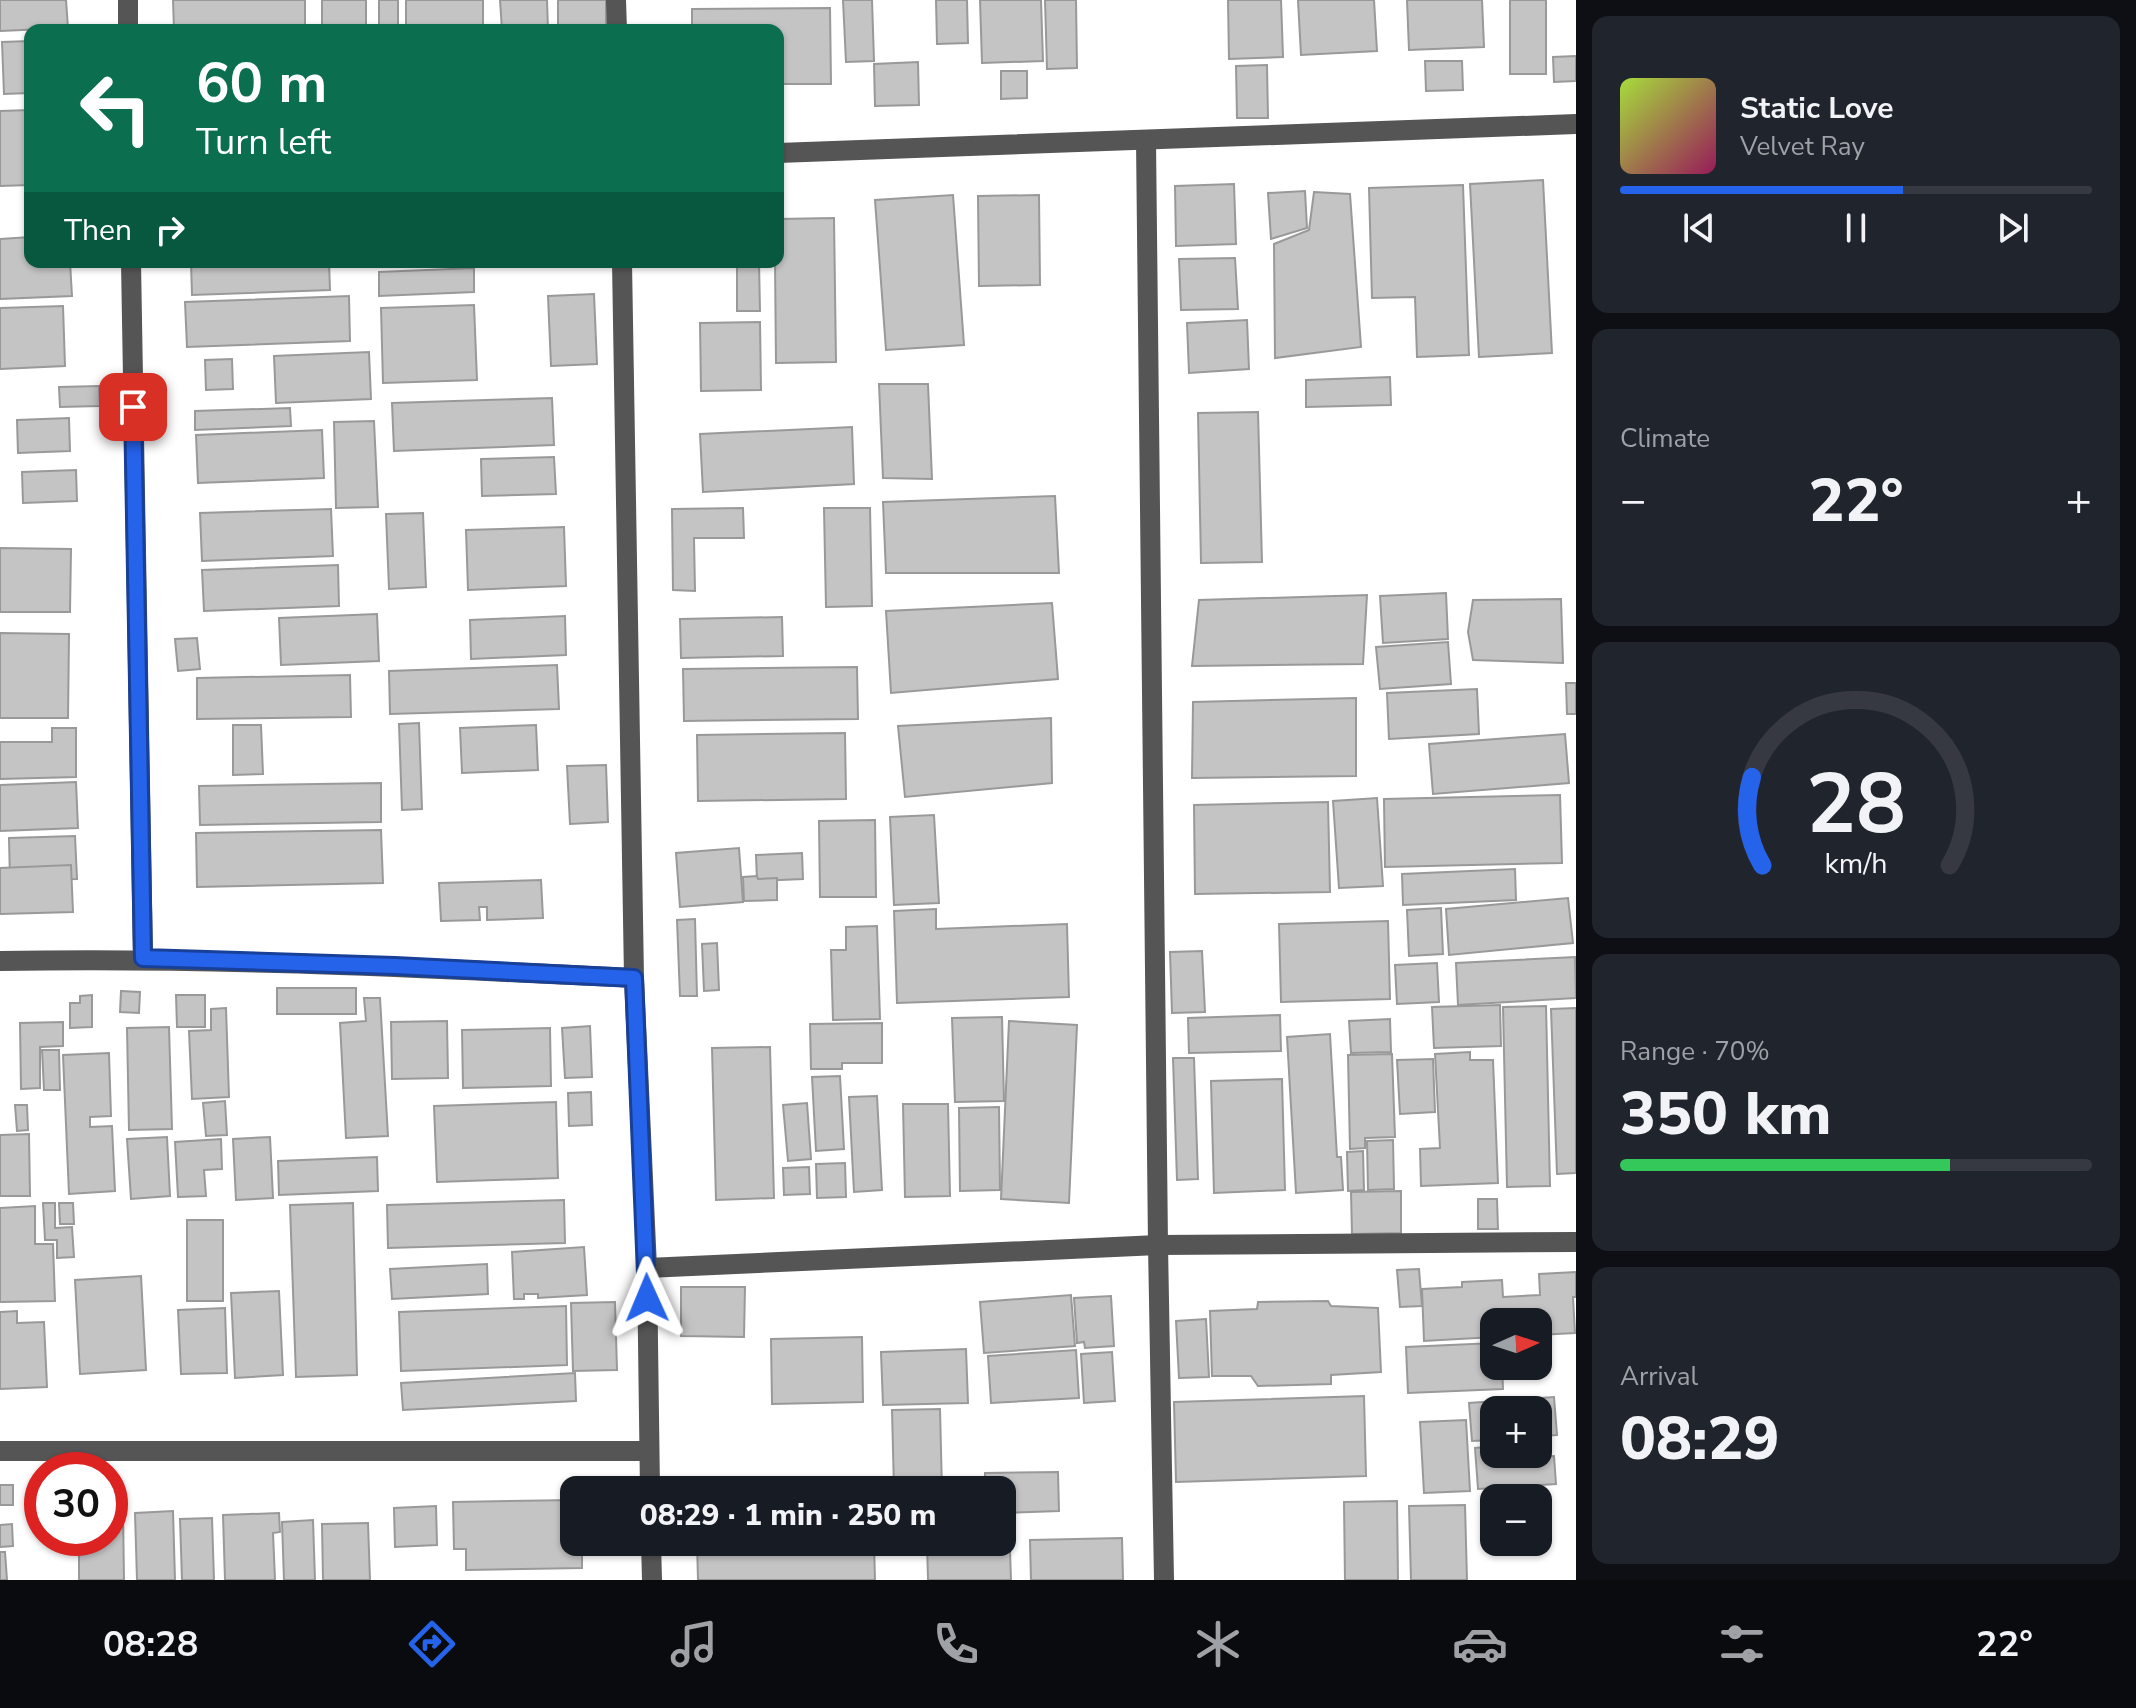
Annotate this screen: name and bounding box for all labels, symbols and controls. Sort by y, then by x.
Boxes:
text: 60 m [196,45,327,122]
icon: left [64,56,168,160]
text: Static Love [1740,88,1894,129]
text: Turn left [196,118,331,167]
text: Velvet Ray [1740,129,1865,164]
icon: previous [1677,206,1721,250]
icon: pause [1834,206,1878,250]
icon: next [1991,206,2035,250]
icon: right [148,208,192,252]
text: Then [64,210,132,251]
pin [99,373,167,441]
icon: arrive [111,385,155,429]
text: Climate [1620,421,1710,456]
text: 22° [1808,460,1904,542]
text: − [1620,471,1646,531]
text: + [2066,471,2092,531]
text: 28 [1806,748,1906,861]
text: km/h [1825,844,1887,883]
text: Range · 70% [1620,1034,1770,1069]
text: 350 km [1620,1073,1832,1155]
position arrow [605,1256,689,1340]
north arrow [1480,1308,1552,1380]
map controls [1480,1308,1552,1556]
text: Arrival [1620,1359,1698,1394]
button: + [1480,1396,1552,1468]
text: 08:29 [1620,1398,1780,1480]
speed limit sign: 30 [24,1452,128,1556]
button: − [1480,1484,1552,1556]
text: 08:29 · 1 min · 250 m [640,1495,936,1536]
icon: directions [404,1616,460,1672]
icon: music [666,1616,722,1672]
icon: phone [928,1616,984,1672]
icon: climate [1190,1616,1246,1672]
icon: car [1452,1616,1508,1672]
icon: filters [1714,1616,1770,1672]
text: 08:28 [103,1620,198,1669]
text: 22° [1976,1620,2033,1669]

